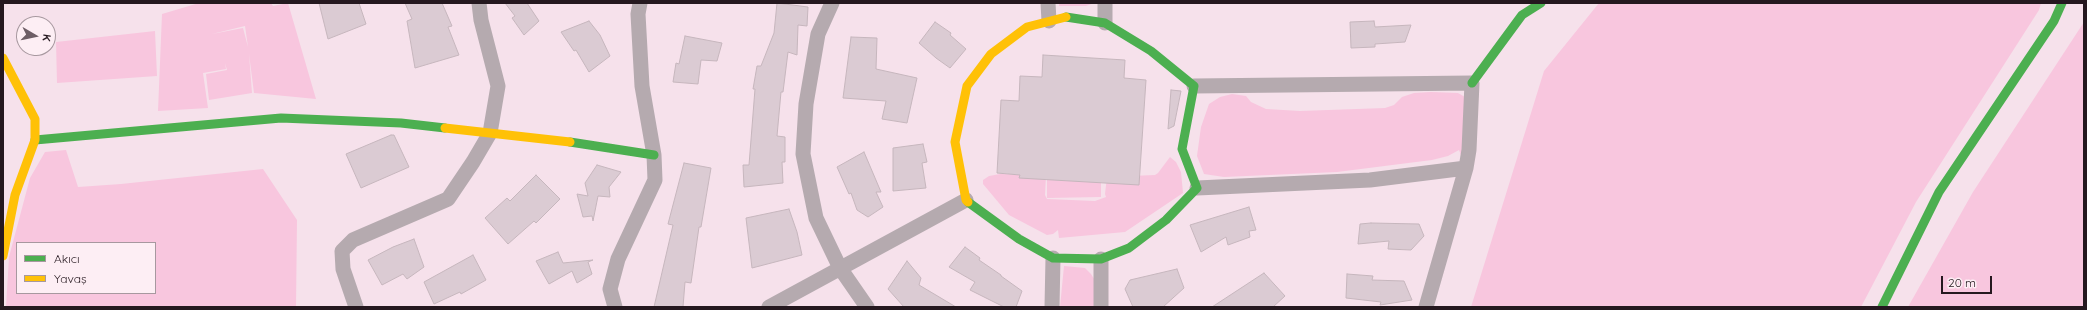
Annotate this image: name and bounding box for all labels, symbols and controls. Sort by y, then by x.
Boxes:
north arrow [16,16,56,56]
text: K [39,33,54,42]
legend [16,242,156,294]
text: Akıcı [54,251,80,266]
scale bar [1943,268,1994,294]
text: Yavaş [54,271,87,286]
text: 20 m [1948,275,1976,290]

